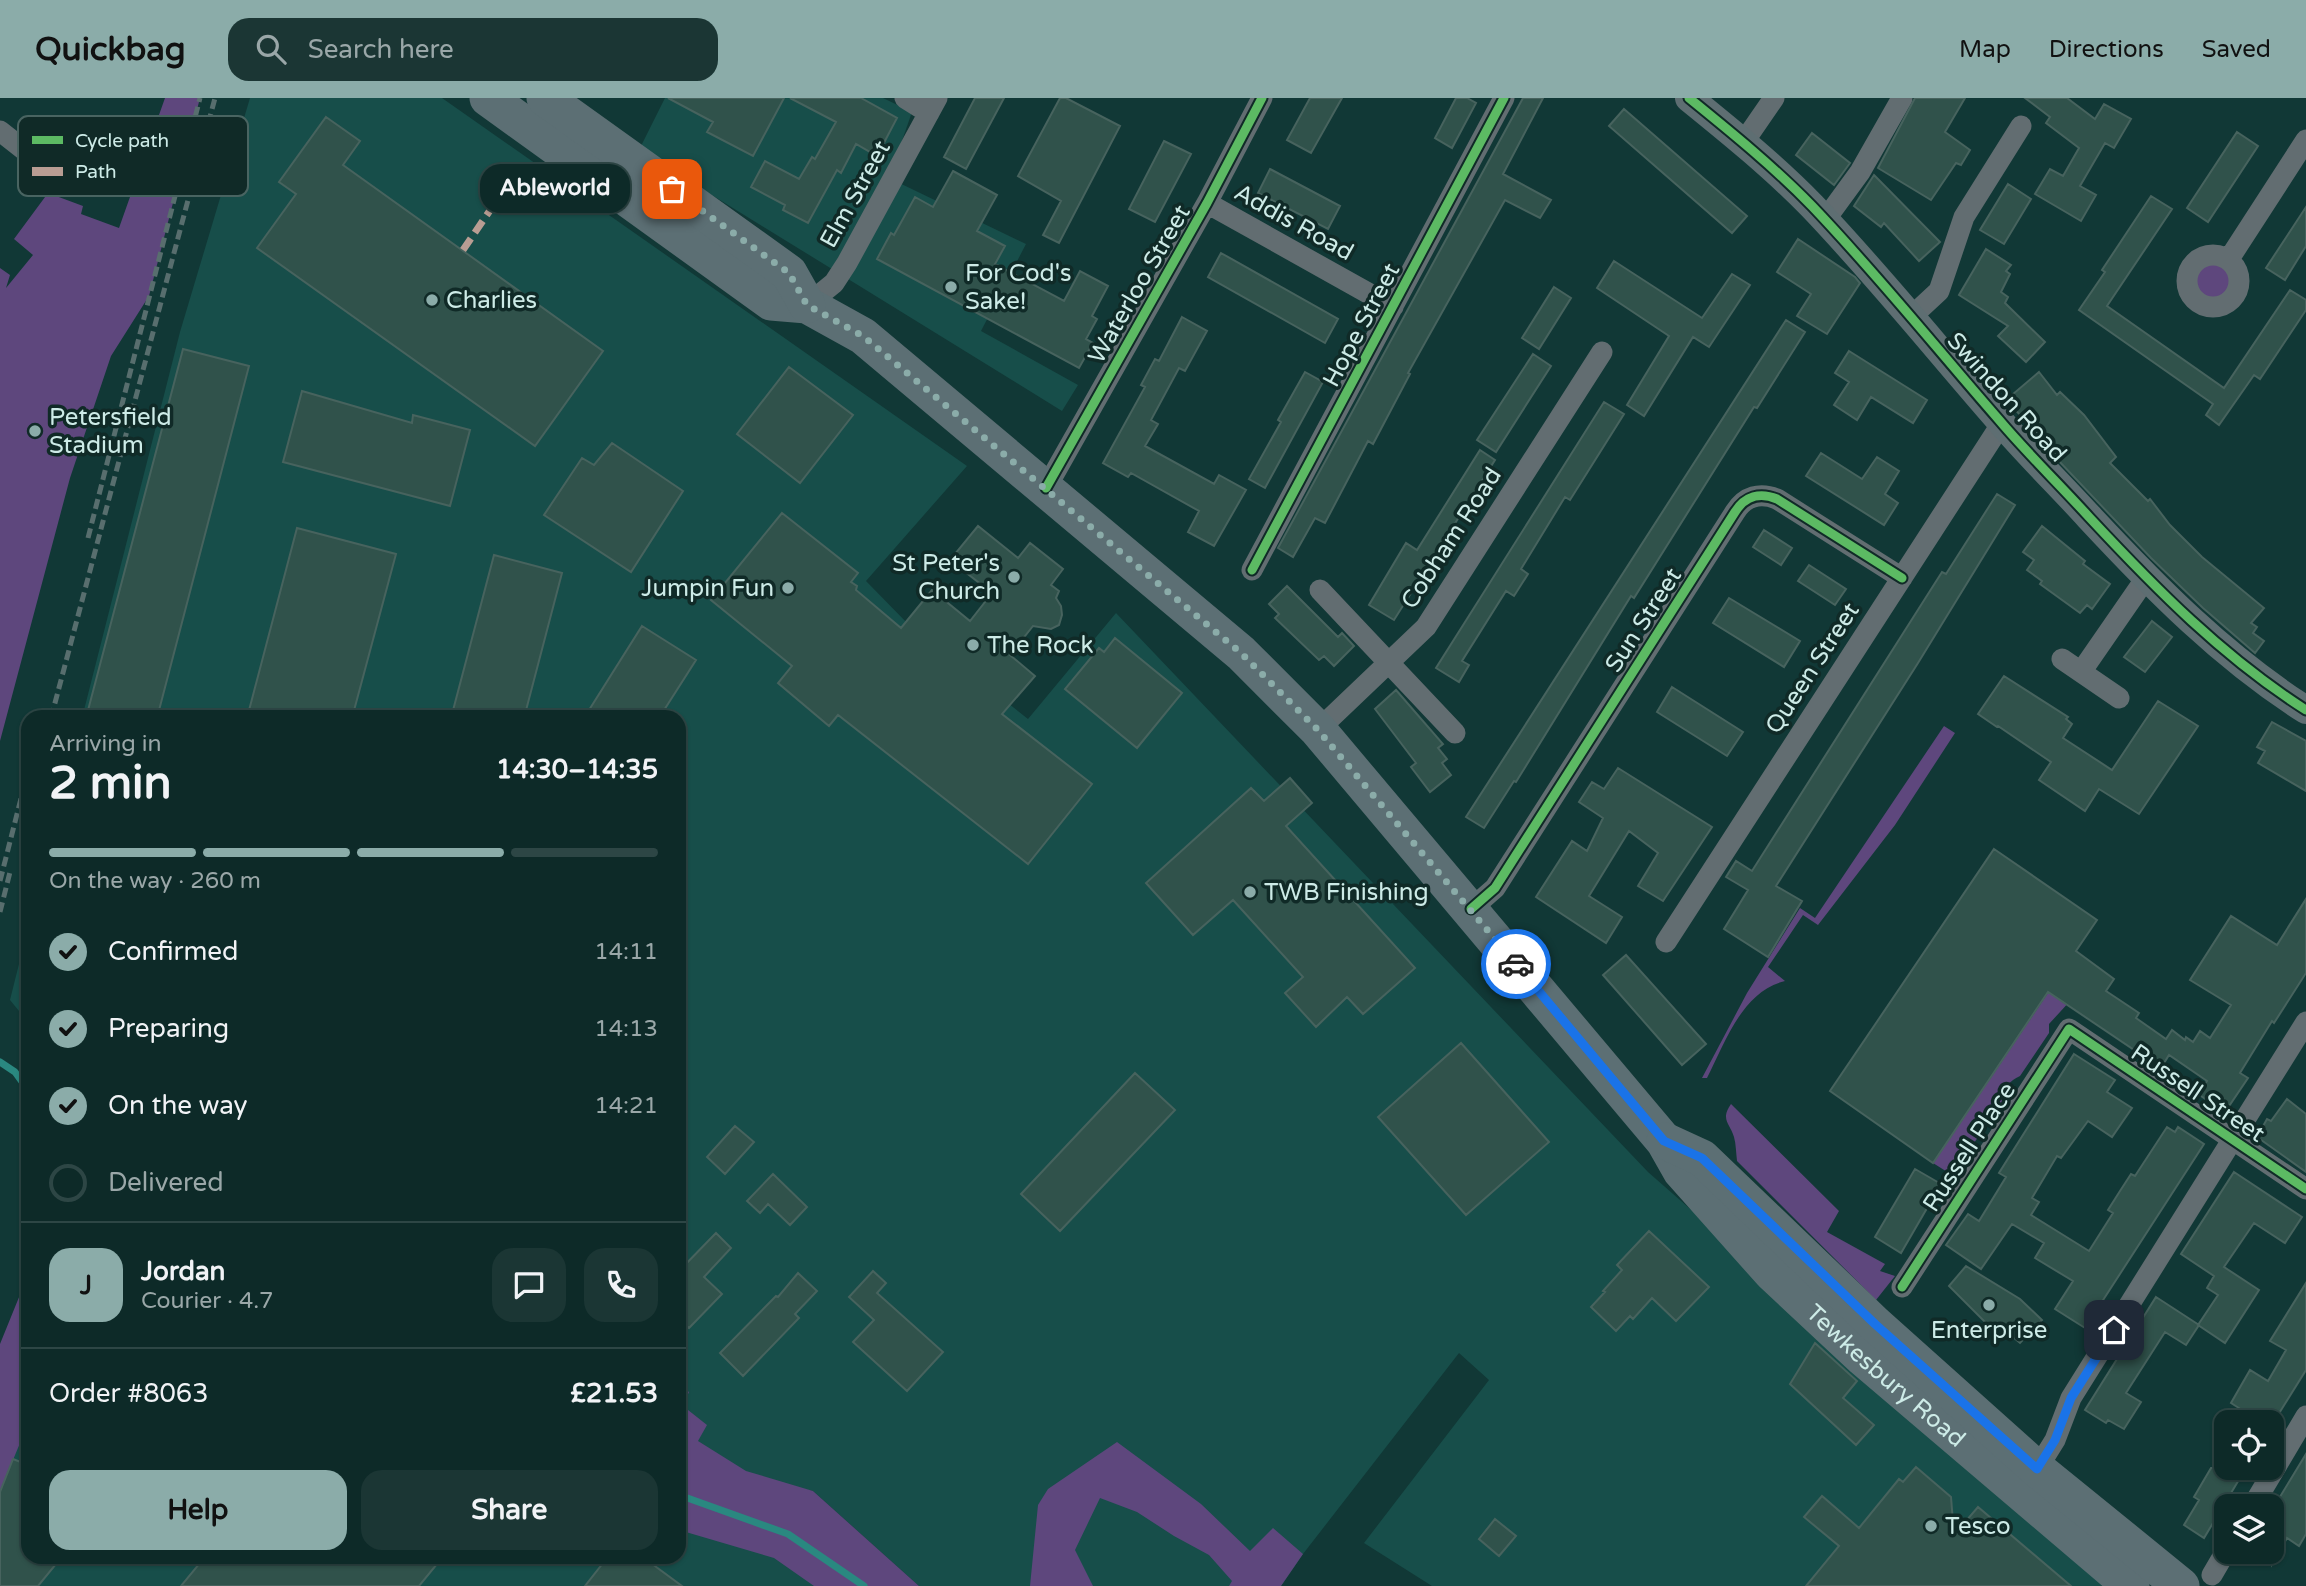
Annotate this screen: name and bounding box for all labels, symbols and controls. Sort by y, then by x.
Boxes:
search box [228,18,718,81]
text: Quickbag [35,30,186,69]
icon: search [252,30,290,68]
text: Search here [308,34,454,65]
text: Map [1959,35,2011,64]
text: Directions [2049,35,2164,64]
text: Saved [2202,35,2271,64]
legend [18,116,248,196]
text: Cycle path [75,130,169,152]
street label: Elm Street [814,136,897,253]
pin [642,159,702,219]
text: Path [75,161,117,183]
callout: Ableworld [480,164,630,214]
icon: bag [653,170,691,208]
text: Ableworld [499,174,611,202]
street label: Addis Road [1229,178,1358,267]
street label: Waterloo Street [1082,200,1197,369]
street label: Hope Street [1317,258,1406,392]
place label: For Cod's Sake! [965,259,1072,316]
marker: For Cod's Sake! [943,279,959,295]
place label: Charlies [446,286,537,315]
marker: Charlies [424,292,440,308]
street label: Swindon Road [1941,326,2072,468]
place label: Petersfield Stadium [49,403,172,460]
marker: Petersfield Stadium [27,423,43,439]
street label: Cobham Road [1395,462,1508,614]
place label: St Peter's Church [892,549,1000,606]
street label: Sun Street [1599,563,1688,678]
marker: St Peter's Church [1006,569,1022,585]
place label: Jumpin Fun [641,574,774,603]
marker: Jumpin Fun [780,580,796,596]
street label: Queen Street [1759,597,1866,739]
place label: The Rock [987,631,1093,660]
marker: The Rock [965,637,981,653]
text: Arriving in [49,730,162,758]
text: 14:30–14:35 [496,754,658,785]
text: 2 min [49,756,172,811]
text: On the way · 260 m [49,867,261,895]
place label: TWB Finishing [1264,878,1429,907]
marker: TWB Finishing [1242,884,1258,900]
courier [1481,929,1551,999]
icon: check [49,933,87,971]
text: Confirmed [108,936,238,967]
text: 14:11 [594,938,658,966]
icon: car [1497,945,1535,983]
icon: check [49,1010,87,1048]
text: Preparing [108,1013,229,1044]
text: 14:13 [594,1015,658,1043]
street label: Russell Street [2125,1038,2270,1149]
street label: Russell Place [1917,1077,2022,1217]
icon: check [49,1087,87,1125]
text: On the way [108,1090,248,1121]
text: 14:21 [594,1092,658,1120]
text: Delivered [108,1167,224,1198]
button: chat [492,1248,566,1322]
button: phone [584,1248,658,1322]
text: Jordan [141,1256,225,1287]
text: J [80,1270,92,1301]
text: Courier · 4.7 [141,1287,274,1315]
marker: Enterprise [1981,1297,1997,1313]
street label: Tewkesbury Road [1800,1298,1971,1454]
pin [2084,1300,2144,1360]
icon: home [2095,1311,2133,1349]
place label: Enterprise [1931,1316,2047,1345]
text: Order #8063 [49,1378,209,1409]
text: £21.53 [570,1378,658,1409]
map controls [2214,1410,2284,1564]
button: locate [2214,1410,2284,1480]
button: Help [49,1470,347,1550]
button: Share [361,1470,658,1550]
button: layers [2214,1494,2284,1564]
place label: Tesco [1945,1512,2010,1541]
marker: Tesco [1923,1518,1939,1534]

